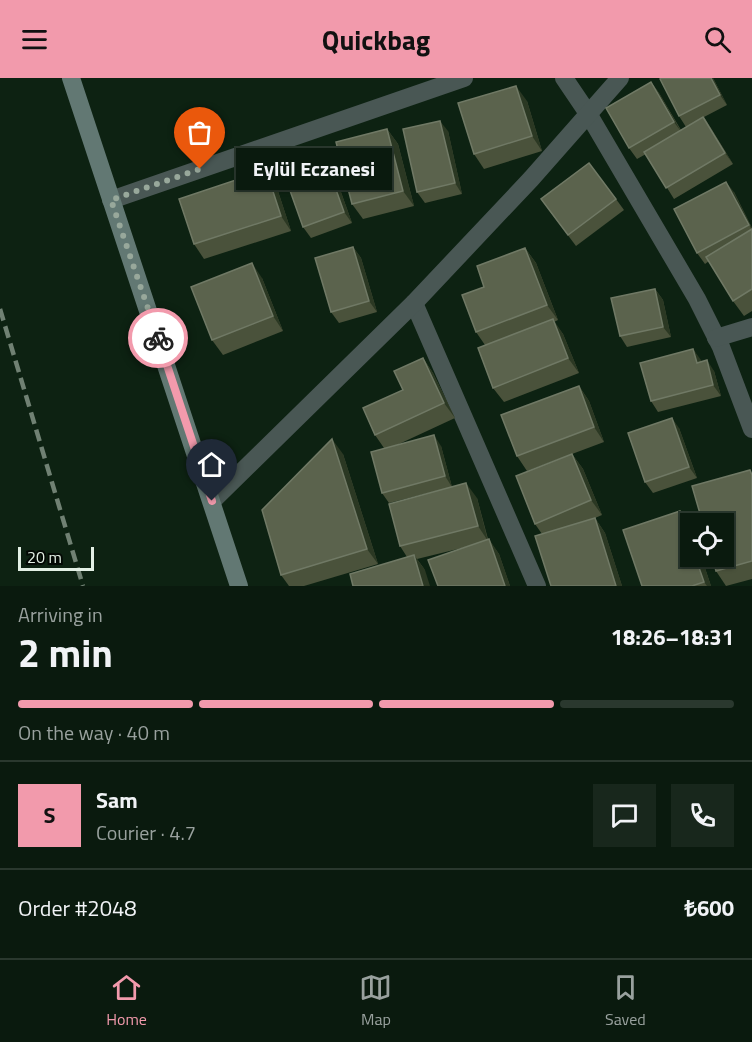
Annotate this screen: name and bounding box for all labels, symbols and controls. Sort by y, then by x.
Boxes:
text: Quickbag [322,19,430,60]
icon: menu [18,23,51,56]
icon: search [701,23,734,56]
pin [174,107,225,169]
icon: bag [183,116,216,149]
callout: Eylül Eczanesi [236,148,392,190]
text: Eylül Eczanesi [253,153,375,184]
courier [128,308,188,368]
icon: bike [142,322,175,355]
pin [186,439,237,501]
icon: home [195,448,228,481]
map controls [680,513,734,567]
button: locate [680,513,734,567]
scale bar [18,544,94,571]
text: 20 m [27,545,62,569]
text: Arriving in [18,599,103,630]
text: 18:26–18:31 [611,620,734,654]
text: 2 min [18,623,113,682]
text: On the way · 40 m [18,717,170,748]
text: Sam [96,783,138,817]
button: chat [593,784,656,847]
button: phone [671,784,734,847]
text: S [44,798,55,832]
text: Courier · 4.7 [96,817,196,848]
text: Order #2048 [18,891,137,925]
text: ₺600 [684,891,734,925]
tab: Home [106,971,147,1031]
tab: Map [359,971,392,1031]
tab: Saved [605,971,646,1031]

